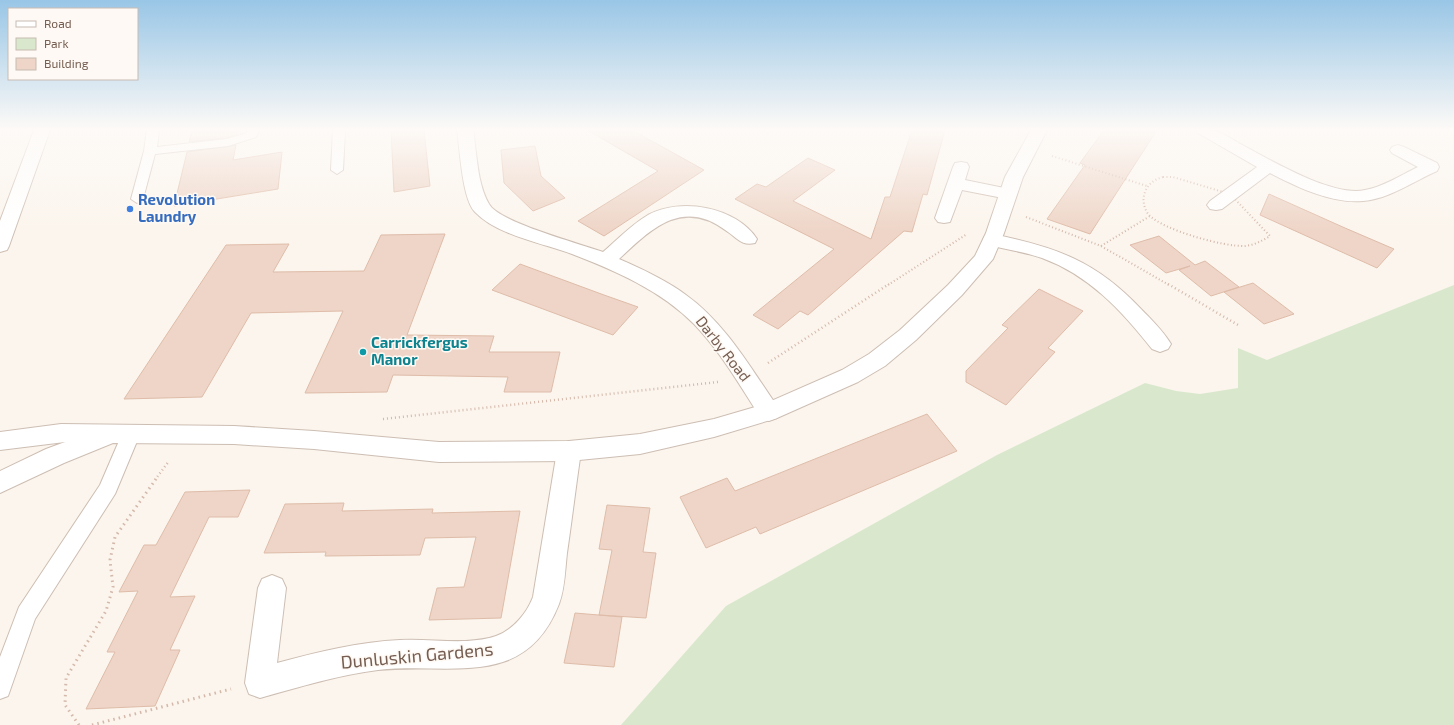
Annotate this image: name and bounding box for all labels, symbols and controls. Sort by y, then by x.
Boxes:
legend [8,8,138,80]
text: Road [44,16,72,30]
text: Park [44,36,69,50]
text: Building [44,56,89,70]
place label: Revolution Laundry [138,190,215,226]
marker: Revolution Laundry [125,204,135,214]
street label: Darby Road [693,312,755,385]
place label: Carrickfergus Manor [371,333,468,368]
marker: Carrickfergus Manor [358,347,368,357]
street label: Dunluskin Gardens [340,637,494,673]

